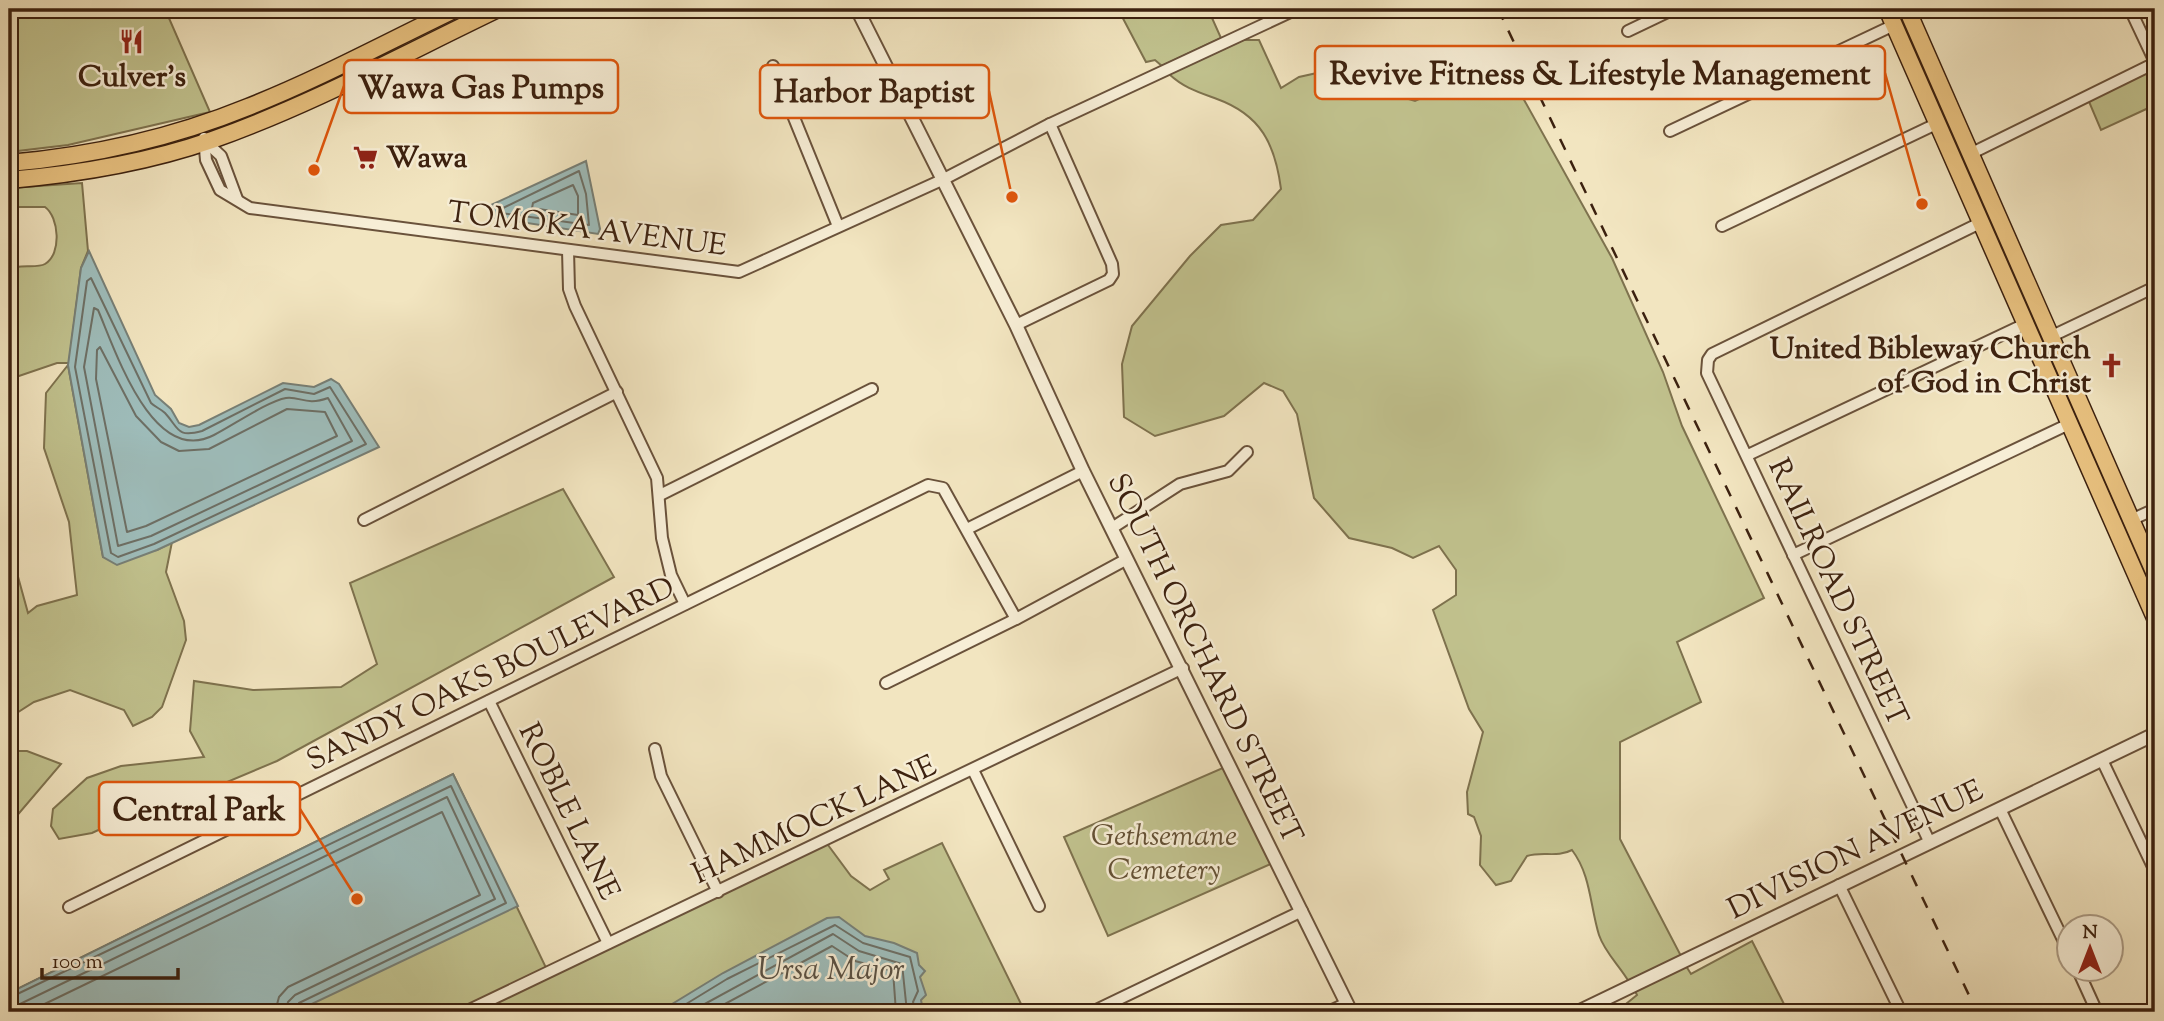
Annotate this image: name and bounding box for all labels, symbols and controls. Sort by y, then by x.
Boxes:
restaurant icon: Culver's [118,27,146,55]
callout: Revive Fitness & Lifestyle Management [1315,46,1885,99]
text: Revive Fitness & Lifestyle Management [1329,53,1871,99]
place label: Culver's [78,57,186,100]
callout: Wawa Gas Pumps [344,60,618,113]
callout: Harbor Baptist [760,65,989,118]
text: Wawa Gas Pumps [358,67,604,113]
text: Harbor Baptist [774,71,974,117]
place label: Wawa [386,138,467,181]
supermarket icon: Wawa [352,143,380,171]
street label: TOMOKA AVENUE [445,192,728,269]
place label: United Bibleway Church of God in Christ [1770,329,2092,406]
church icon: United Bibleway Church of God in Christ [2097,351,2125,379]
street label: RAILROAD STREET [1756,452,1918,734]
street label: SOUTH ORCHARD STREET [1095,467,1312,852]
street label: SANDY OAKS BOULEVARD [300,567,682,783]
street label: ROBLE LANE [506,716,629,908]
street label: HAMMOCK LANE [686,746,944,897]
street label: DIVISION AVENUE [1721,771,1991,932]
callout: Central Park [99,782,300,835]
text: Central Park [112,789,286,835]
park label: Gethsemane Cemetery [1091,816,1237,893]
north arrow [2056,912,2126,982]
text: N [2082,920,2098,947]
scale bar [42,937,178,981]
text: 100 m [52,948,103,978]
water label: Ursa Major [757,948,905,994]

